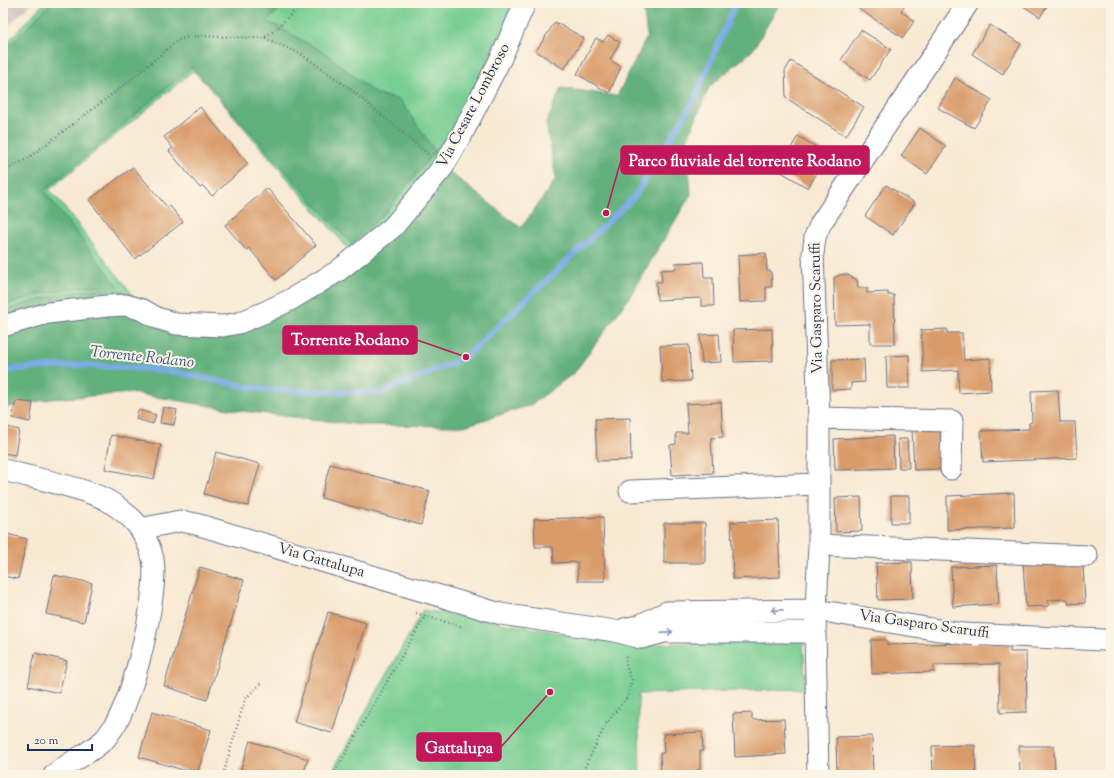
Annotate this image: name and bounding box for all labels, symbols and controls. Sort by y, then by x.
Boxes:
street label: Via Cesare Lombroso [432,40,516,172]
callout: Parco fluviale del torrente Rodano [621,146,869,174]
text: Parco fluviale del torrente Rodano [629,151,861,174]
street label: Via Gasparo Scaruffi [805,242,829,374]
callout: Torrente Rodano [283,326,417,354]
text: Torrente Rodano [291,330,409,353]
water label: Torrente Rodano [89,341,195,375]
street label: Via Gattalupa [275,539,367,583]
street label: Via Gasparo Scaruffi [857,605,991,645]
one-way arrow [771,607,784,614]
one-way arrow [660,629,673,636]
scale bar [28,726,92,752]
text: 20 m [34,732,59,750]
callout: Gattalupa [417,733,501,761]
text: Gattalupa [425,738,494,761]

